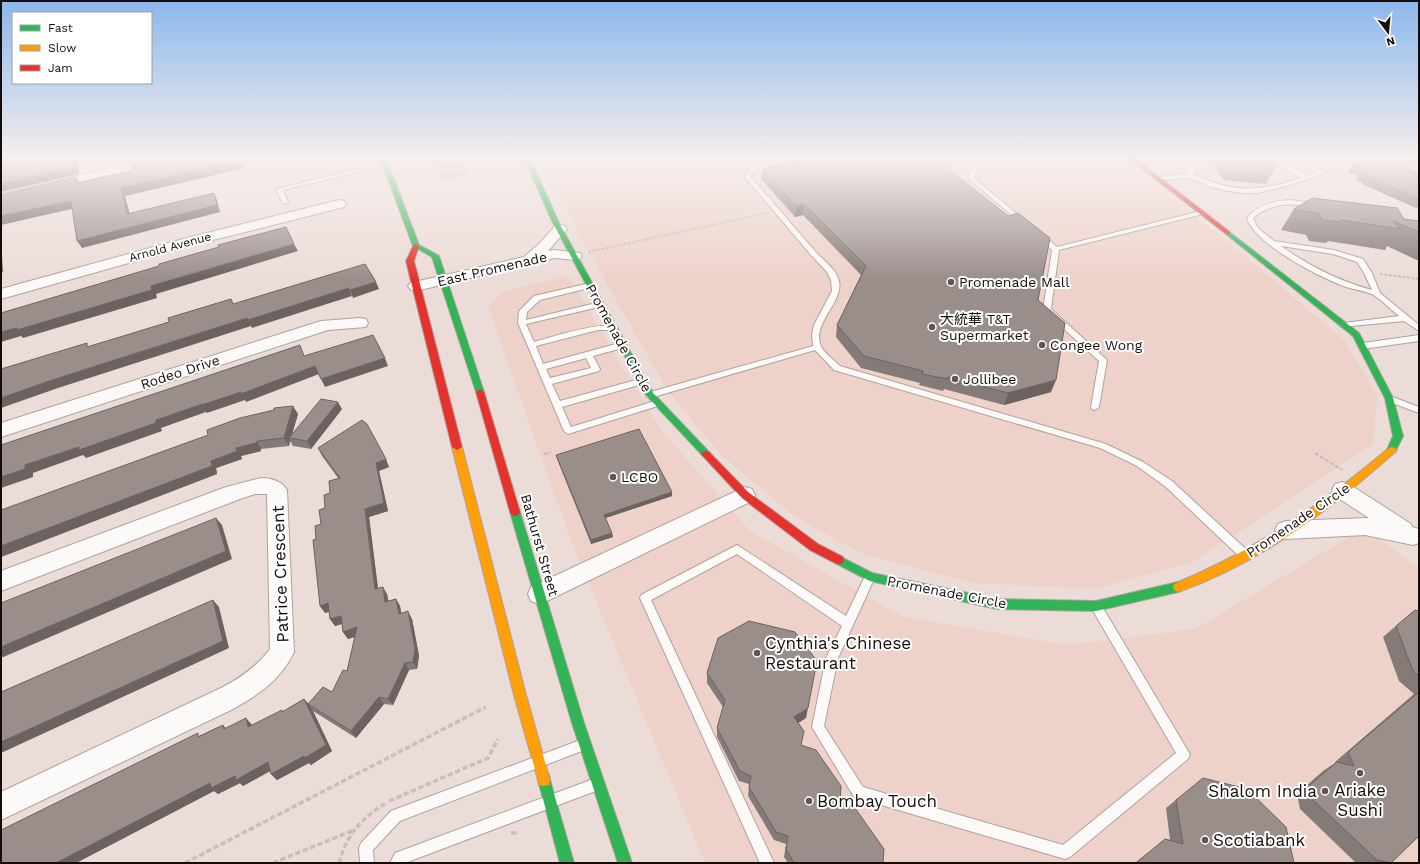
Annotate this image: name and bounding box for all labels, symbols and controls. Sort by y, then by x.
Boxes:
legend [12,12,152,84]
north arrow [1368,12,1408,52]
text: Fast [48,21,73,35]
text: N [1385,34,1396,49]
text: Slow [48,41,76,55]
text: Jam [48,61,73,75]
street label: Arnold Avenue [127,229,213,265]
street label: East Promenade [436,249,548,289]
place label: Promenade Mall [959,274,1070,290]
marker: Promenade Mall [946,277,956,287]
street label: Promenade Circle [583,281,655,395]
place label: 大統華 T&T Supermarket [940,311,1029,343]
marker: 大統華 T&T Supermarket [927,322,937,332]
place label: Congee Wong [1050,337,1143,353]
marker: Congee Wong [1037,340,1047,350]
street label: Rodeo Drive [138,352,222,392]
place label: Jollibee [963,371,1016,387]
marker: Jollibee [950,374,960,384]
place label: LCBO [621,469,658,485]
marker: LCBO [608,472,618,482]
street label: Promenade Circle [1243,480,1353,560]
street label: Bathurst Street [518,492,562,598]
street label: Patrice Crescent [268,505,292,643]
street label: Promenade Circle [886,573,1008,611]
place label: Cynthia's Chinese Restaurant [765,633,911,673]
marker: Cynthia's Chinese Restaurant [752,648,762,658]
marker: Ariake Sushi [1355,768,1365,778]
place label: Ariake Sushi [1334,780,1386,820]
place label: Shalom India [1208,781,1317,801]
marker: Shalom India [1320,786,1330,796]
place label: Bombay Touch [817,791,937,811]
marker: Bombay Touch [804,796,814,806]
place label: Scotiabank [1213,830,1306,850]
marker: Scotiabank [1200,835,1210,845]

